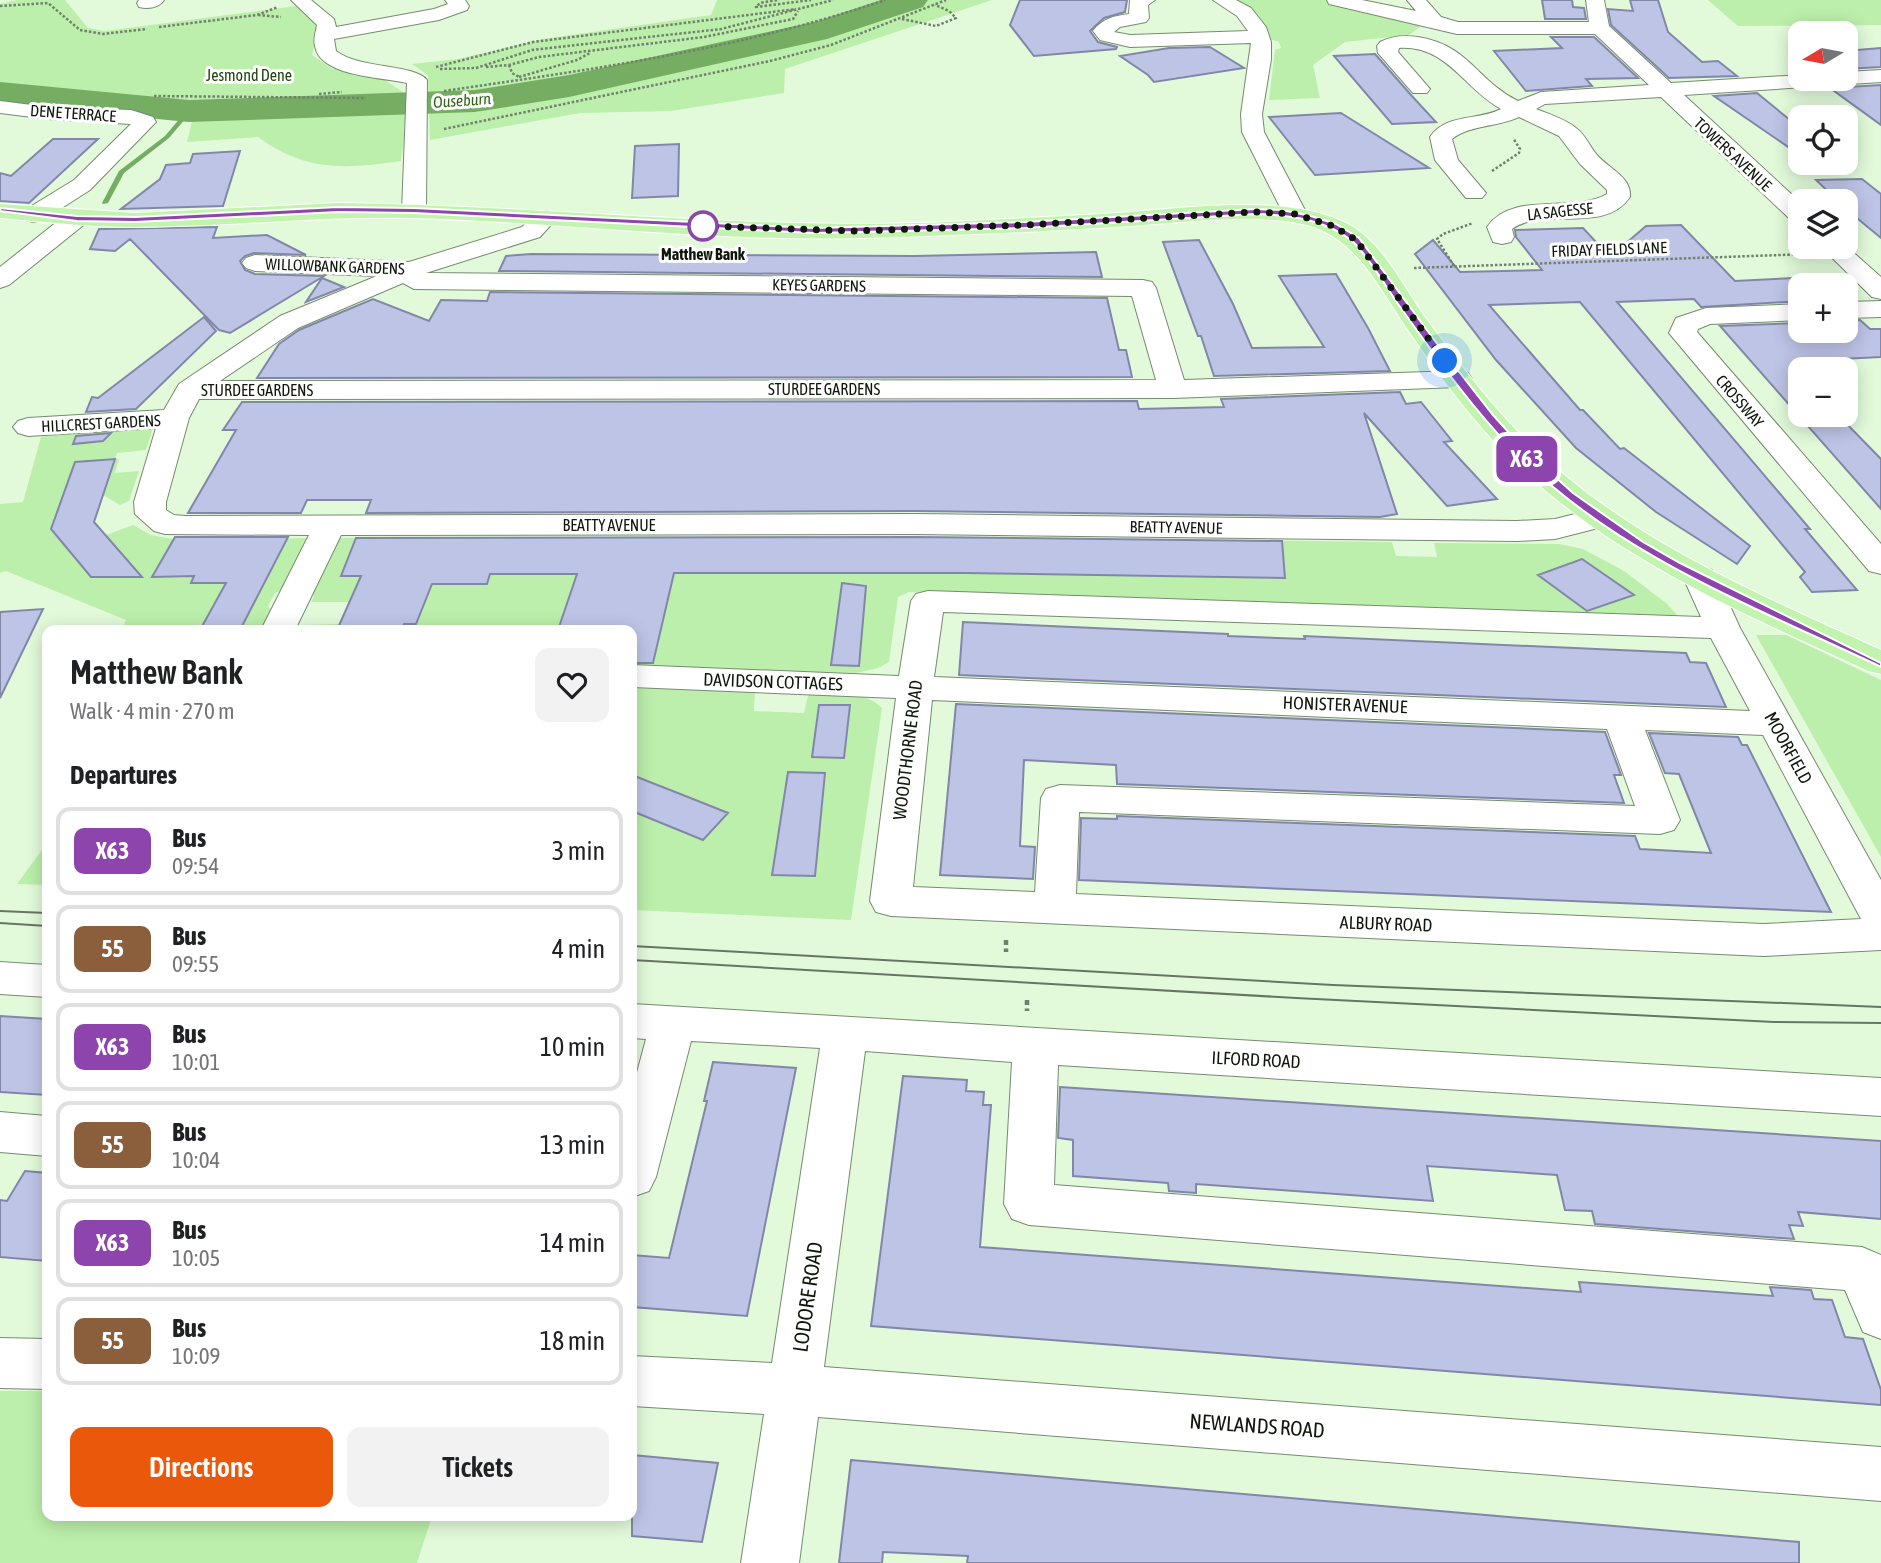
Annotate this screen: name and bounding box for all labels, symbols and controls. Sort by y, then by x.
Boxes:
north arrow [1788,21,1858,91]
map controls [1788,21,1858,427]
park label: Jesmond Dene [206,66,292,84]
water label: Ouseburn [433,89,492,111]
street label: DENE TERRACE [30,101,117,125]
button: locate [1788,105,1858,175]
street label: TOWERS AVENUE [1691,114,1776,194]
button: layers [1788,189,1858,259]
street label: LA SAGESSE [1526,199,1594,223]
marker: Matthew Bank [688,211,718,241]
street label: FRIDAY FIELDS LANE [1551,238,1667,260]
place label: Matthew Bank [661,245,746,263]
street label: WILLOWBANK GARDENS [265,255,405,277]
button: + [1788,273,1858,343]
street label: KEYES GARDENS [772,275,866,295]
your location [1427,343,1462,378]
button: − [1788,357,1858,427]
street label: CROSSWAY [1712,371,1768,431]
street label: STURDEE GARDENS [768,380,880,398]
street label: STURDEE GARDENS [201,381,313,399]
street label: HILLCREST GARDENS [41,411,161,435]
line badge: X63 [1487,436,1567,482]
text: X63 [1510,445,1544,472]
street label: BEATTY AVENUE [563,516,656,534]
street label: BEATTY AVENUE [1129,517,1223,537]
button: heart [535,648,609,722]
text: Matthew Bank [70,653,243,691]
street label: DAVIDSON COTTAGES [703,669,844,694]
street label: WOODTHORNE ROAD [889,679,926,821]
street label: HONISTER AVENUE [1282,692,1408,717]
text: Walk · 4 min · 270 m [70,698,234,724]
street label: MOORFIELD [1760,708,1817,787]
text: Departures [70,760,177,790]
text: Bus [172,823,206,853]
text: 3 min [552,836,605,866]
text: X63 [96,837,129,864]
text: 09:54 [172,853,219,879]
street label: ALBURY ROAD [1339,911,1433,936]
text: Bus [172,921,206,951]
text: 4 min [552,934,605,964]
text: 55 [101,935,124,962]
text: 09:55 [172,951,219,977]
text: Bus [172,1019,206,1049]
text: 10 min [540,1032,605,1062]
text: X63 [96,1033,129,1060]
street label: ILFORD ROAD [1211,1047,1301,1072]
text: 10:01 [172,1049,220,1075]
text: Bus [172,1117,206,1147]
text: 13 min [540,1130,605,1160]
text: 55 [101,1131,124,1158]
text: 10:04 [172,1147,220,1173]
text: Bus [172,1215,206,1245]
text: 14 min [540,1228,605,1258]
text: X63 [96,1229,129,1256]
street label: LODORE ROAD [787,1240,827,1353]
text: 10:05 [172,1245,220,1271]
text: Bus [172,1313,206,1343]
text: 18 min [540,1326,605,1356]
text: 55 [101,1327,124,1354]
text: 10:09 [172,1343,220,1369]
street label: NEWLANDS ROAD [1189,1408,1325,1442]
button: Directions [70,1427,333,1507]
button: Tickets [347,1427,609,1507]

